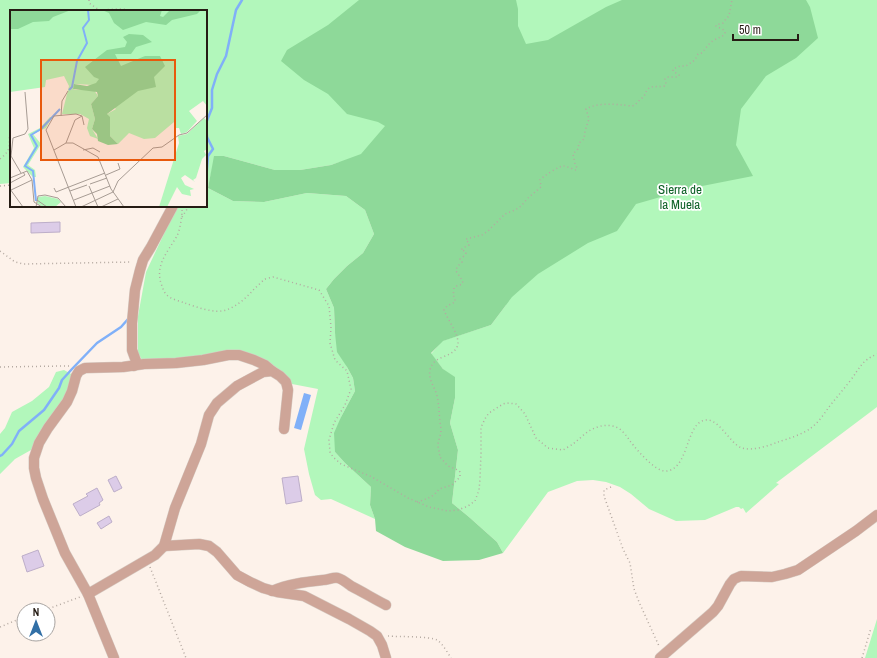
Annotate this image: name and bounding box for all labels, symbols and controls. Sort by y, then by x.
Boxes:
inset map [10,10,207,207]
scale bar [733,16,798,42]
text: 50 m [739,22,761,38]
park label: Sierra de la Muela [658,181,702,213]
north arrow [16,602,56,642]
text: N [33,605,39,619]

